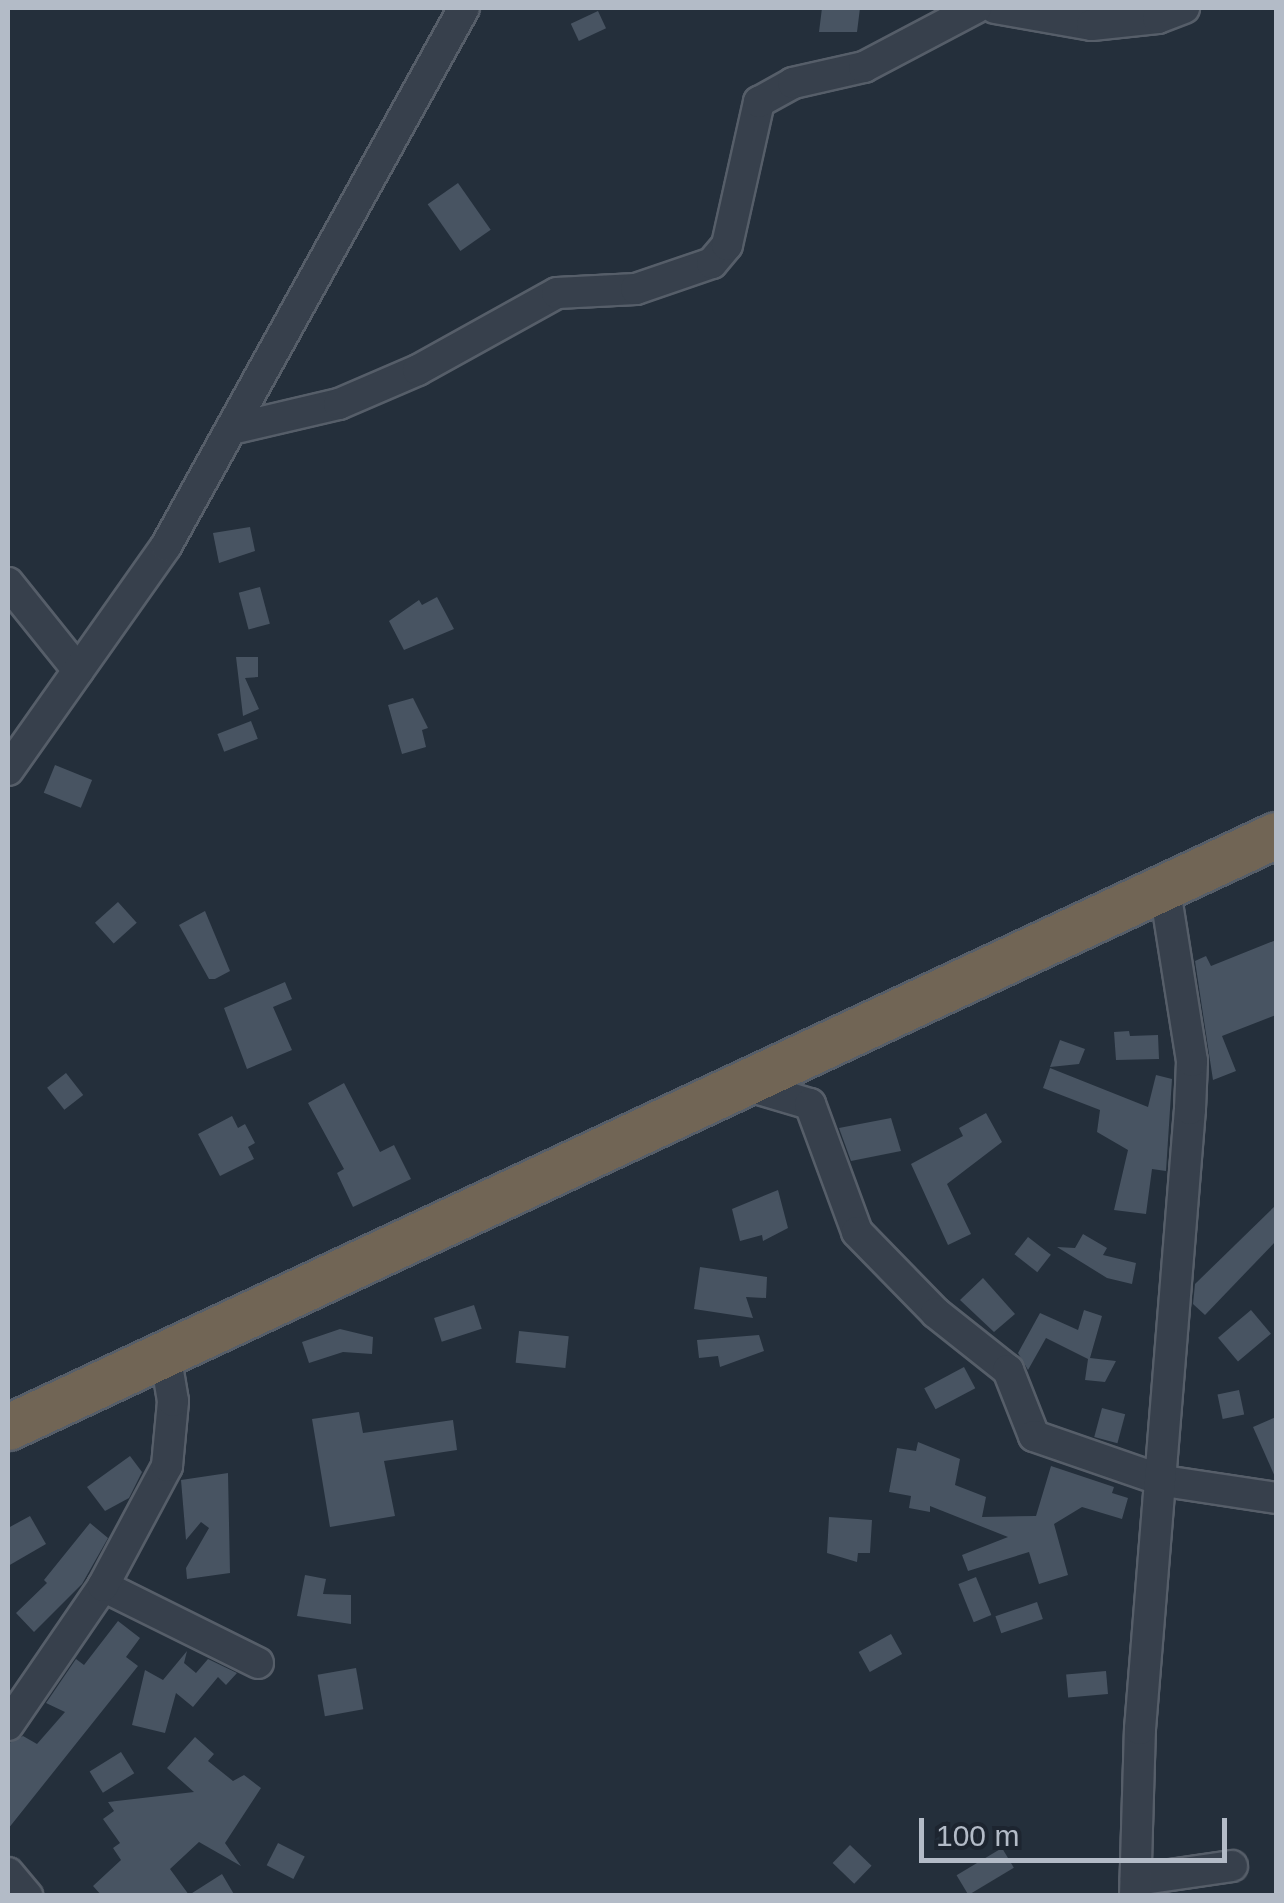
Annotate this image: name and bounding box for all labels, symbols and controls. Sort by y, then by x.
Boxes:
scale bar [924,1798,1232,1860]
text: 100 m [936,1819,1019,1852]

